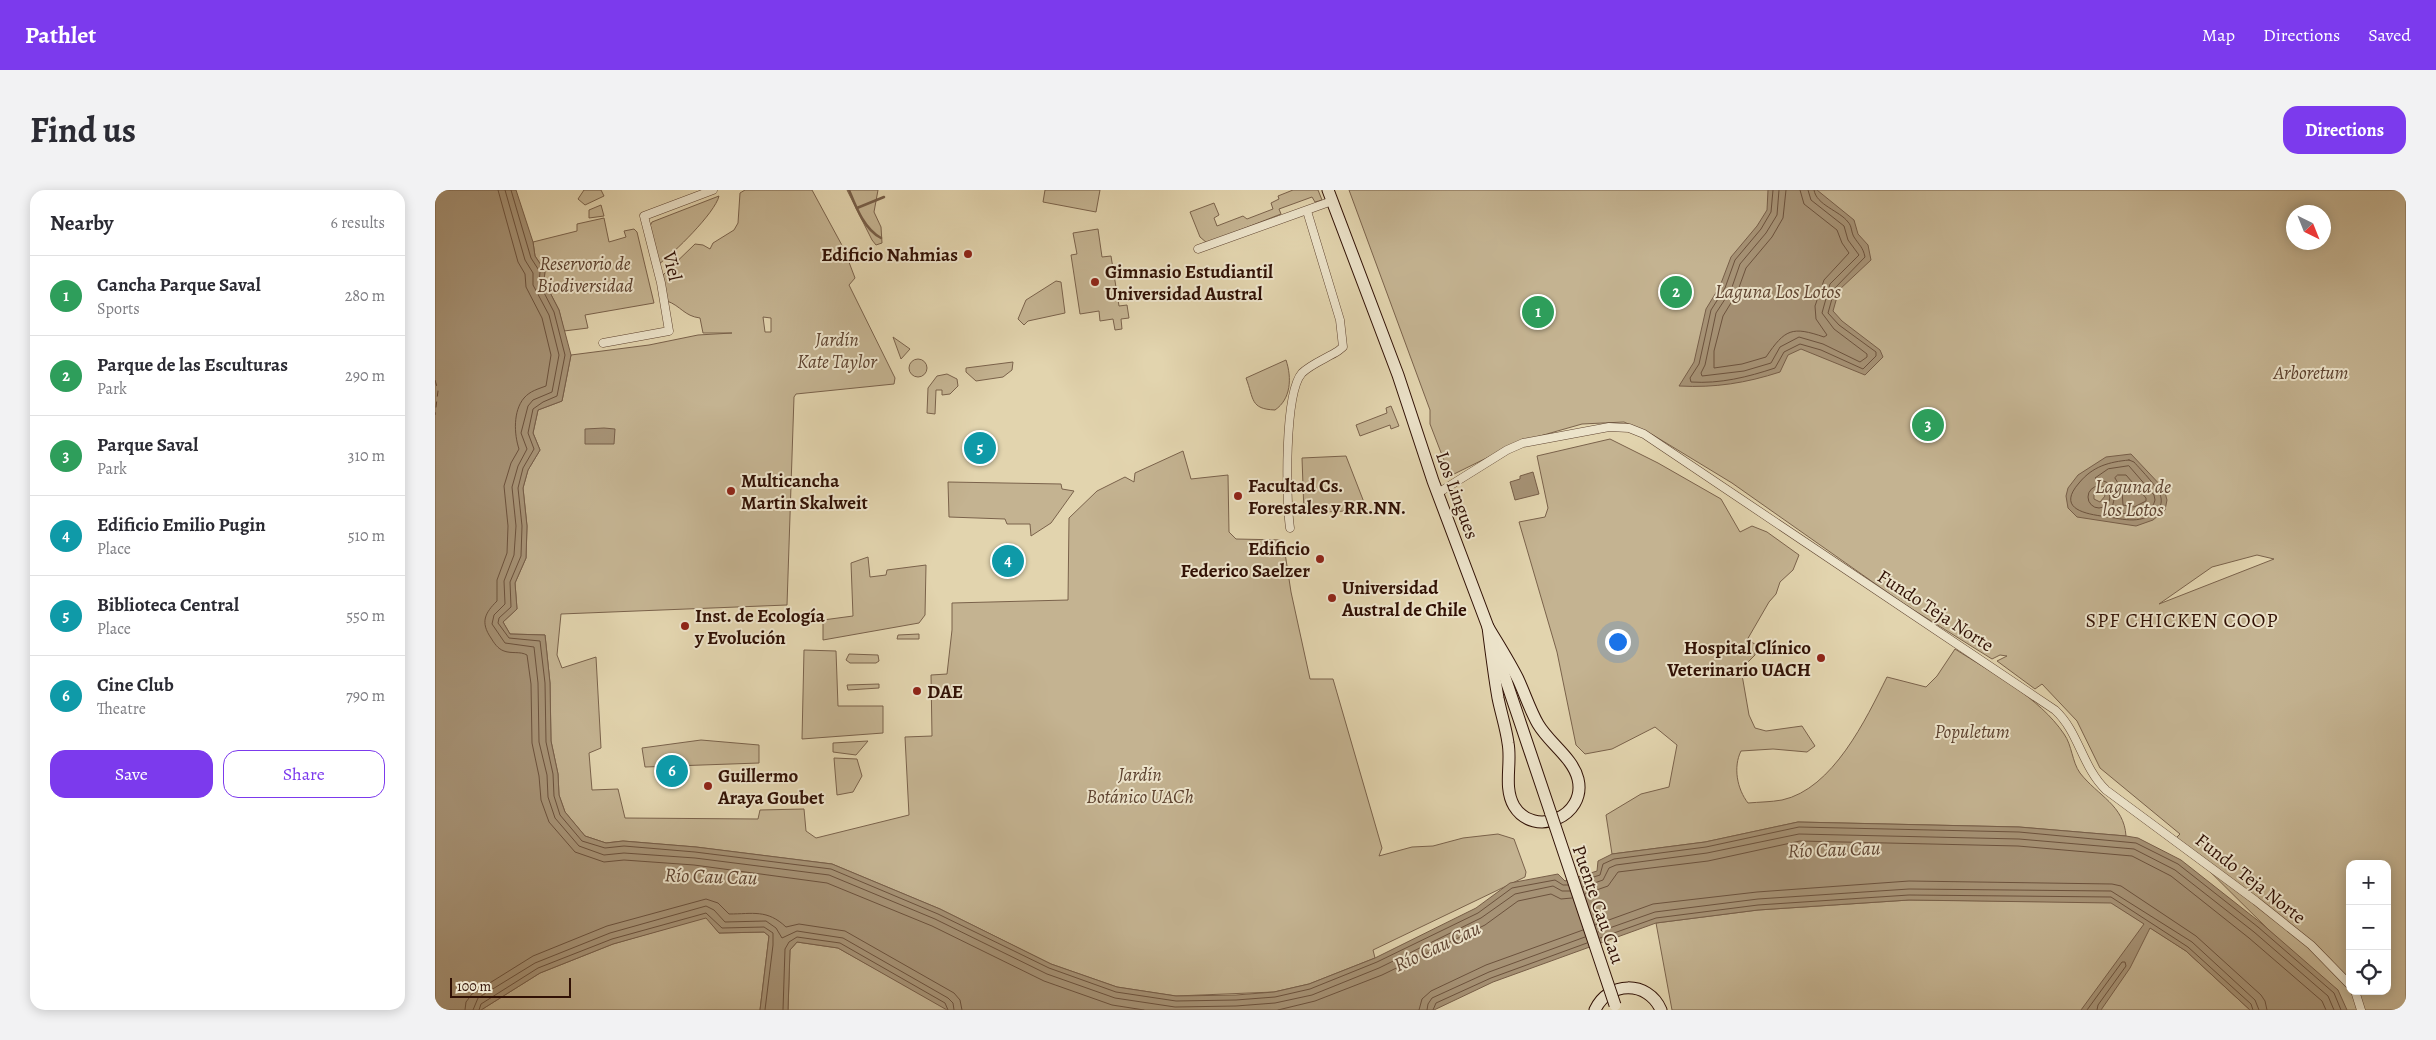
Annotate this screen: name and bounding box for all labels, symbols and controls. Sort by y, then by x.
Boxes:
text: Pathlet [25,19,96,51]
text: Map [2202,23,2235,47]
text: Directions [2263,23,2340,47]
text: Saved [2368,23,2411,47]
text: Find us [30,106,136,154]
button: Directions [2283,106,2406,154]
north arrow [2286,205,2331,250]
text: Nearby [50,209,113,237]
text: 6 results [331,212,385,234]
place label: Edificio Nahmias [821,242,958,268]
street label: Viel [656,248,688,284]
marker: Edificio Nahmias [962,248,974,260]
park label: Reservorio de Biodiversidad [537,251,633,299]
place label: Gimnasio Estudiantil Universidad Austral [1105,259,1273,307]
text: Cancha Parque Saval [97,272,261,298]
pin: 2 [1660,273,1692,311]
marker: Gimnasio Estudiantil Universidad Austral [1089,276,1101,288]
water label: Laguna Los Lotos [1715,278,1841,305]
text: 1 [63,285,69,307]
text: 280 m [345,285,385,307]
pin: 1 [1522,293,1554,331]
text: Sports [97,298,140,320]
park label: Jardín Kate Taylor [797,327,878,375]
text: Parque de las Esculturas [97,352,288,378]
park label: Arboretum [2273,360,2348,386]
text: 2 [62,365,70,387]
text: 290 m [345,365,385,387]
text: Park [97,378,127,400]
pin: 3 [1912,406,1944,444]
pin: 5 [964,429,996,467]
text: Parque Saval [97,432,198,458]
text: 3 [63,445,69,467]
text: 310 m [348,445,385,467]
street label: Los Lingues [1429,448,1485,543]
text: Park [97,458,127,480]
place label: Multicancha Martin Skalweit [741,468,869,516]
place label: Facultad Cs. Forestales y RR.NN. [1248,473,1406,521]
water label: Laguna de los Lotos [2095,473,2171,523]
marker: Multicancha Martin Skalweit [725,485,737,497]
marker: Facultad Cs. Forestales y RR.NN. [1232,490,1244,502]
text: Edificio Emilio Pugin [97,512,266,538]
text: 4 [62,525,70,547]
text: 510 m [348,525,385,547]
place label: Edificio Federico Saelzer [1181,536,1310,584]
text: Place [97,538,131,560]
pin: 4 [992,542,1024,580]
marker: Edificio Federico Saelzer [1314,553,1326,565]
street label: Fundo Teja Norte [1872,564,1999,658]
place label: Universidad Austral de Chile [1341,575,1467,623]
text: Biblioteca Central [97,592,239,618]
marker: Universidad Austral de Chile [1326,592,1338,604]
place label: Inst. de Ecología y Evolución [694,603,826,651]
text: 5 [63,605,69,627]
text: 550 m [346,605,385,627]
district label: SPF CHICKEN COOP [2086,607,2278,634]
text: Place [97,618,131,640]
marker: Inst. de Ecología y Evolución [679,620,691,632]
your location [1605,629,1631,655]
place label: Hospital Clínico Veterinario UACH [1666,635,1811,683]
marker: Hospital Clínico Veterinario UACH [1815,652,1827,664]
text: Cine Club [97,672,174,698]
place label: DAE [927,679,963,705]
text: 6 [62,685,70,707]
text: 790 m [346,685,385,707]
marker: DAE [911,685,923,697]
text: Theatre [97,698,146,720]
park label: Populetum [1934,719,2010,745]
button: Save [50,750,213,798]
button: Share [223,750,385,798]
pin: 6 [656,752,688,790]
park label: Jardín Botánico UACh [1086,762,1194,810]
place label: Guillermo Araya Goubet [717,763,825,811]
marker: Guillermo Araya Goubet [702,780,714,792]
street label: Fundo Teja Norte [2190,827,2311,930]
water label: Río Cau Cau [1787,834,1881,865]
street label: Puente Cau Cau [1566,841,1631,968]
map controls [2346,860,2391,995]
button: + [2346,860,2391,905]
water label: Río Cau Cau [664,861,758,892]
button: − [2346,905,2391,950]
water label: Río Cau Cau [1389,914,1485,978]
button: locate [2346,950,2391,995]
scale bar [450,975,571,998]
text: 100 m [457,977,491,996]

